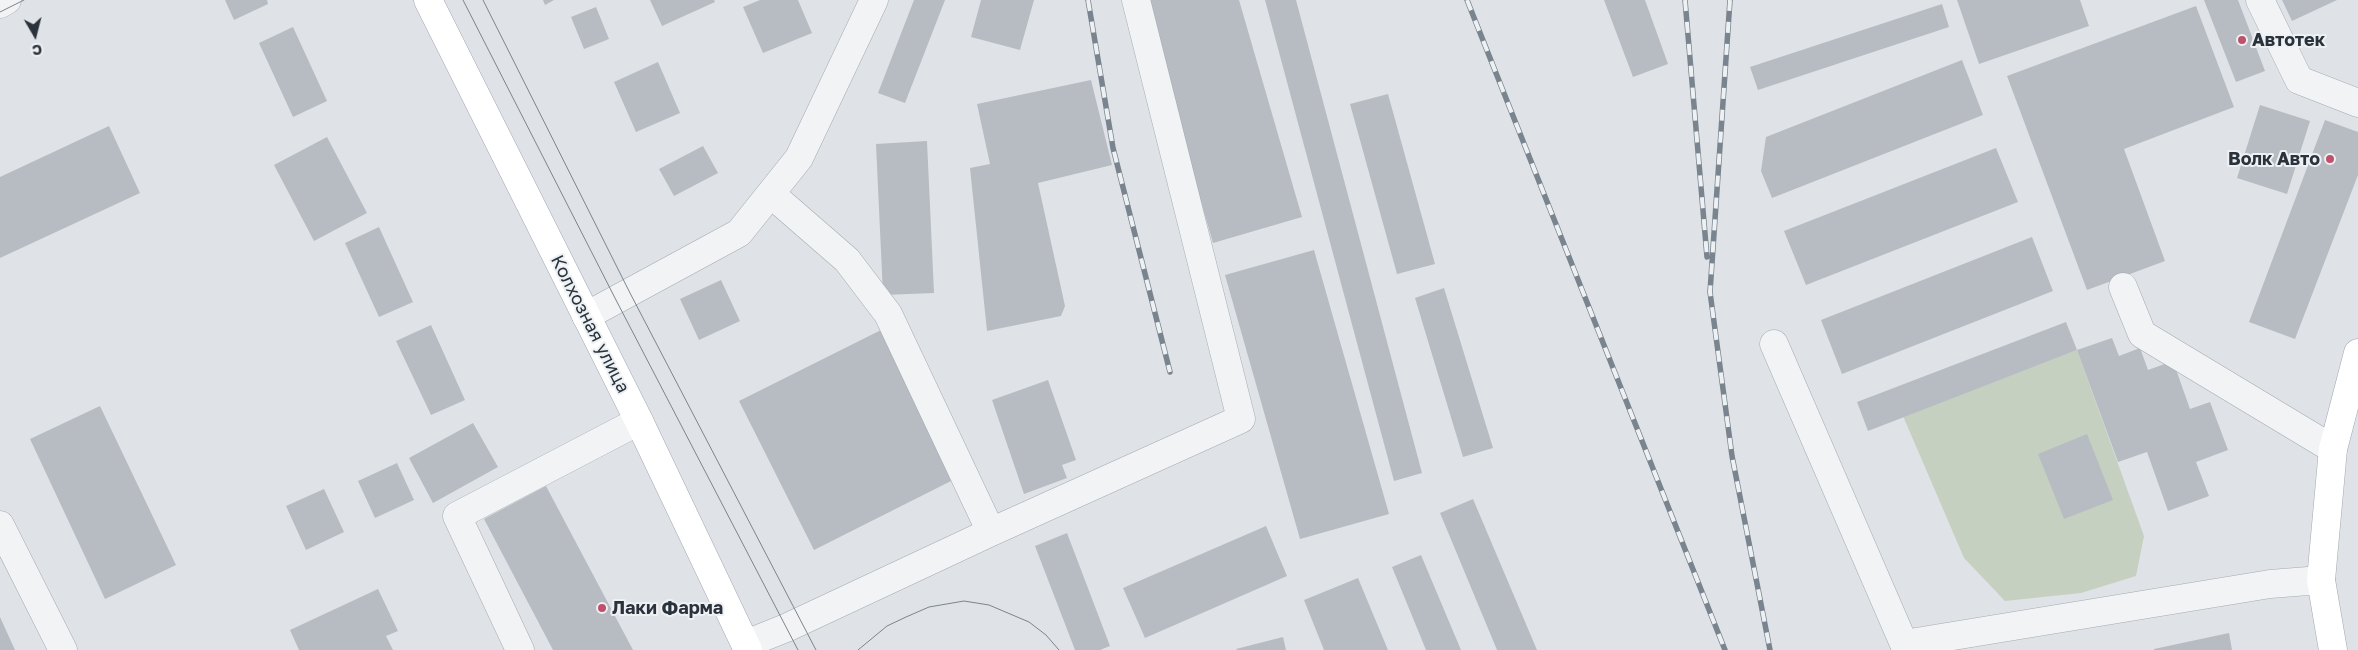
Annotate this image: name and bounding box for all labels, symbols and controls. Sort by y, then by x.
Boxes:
north arrow [10,10,60,60]
place label: Автотек [2252,29,2325,51]
marker: Автотек [2236,34,2248,46]
text: С [31,41,43,59]
place label: Волк Авто [2228,148,2320,170]
marker: Волк Авто [2324,153,2336,165]
street label: Колхозная улица [546,251,634,397]
place label: Лаки Фарма [612,597,723,619]
marker: Лаки Фарма [596,602,608,614]

